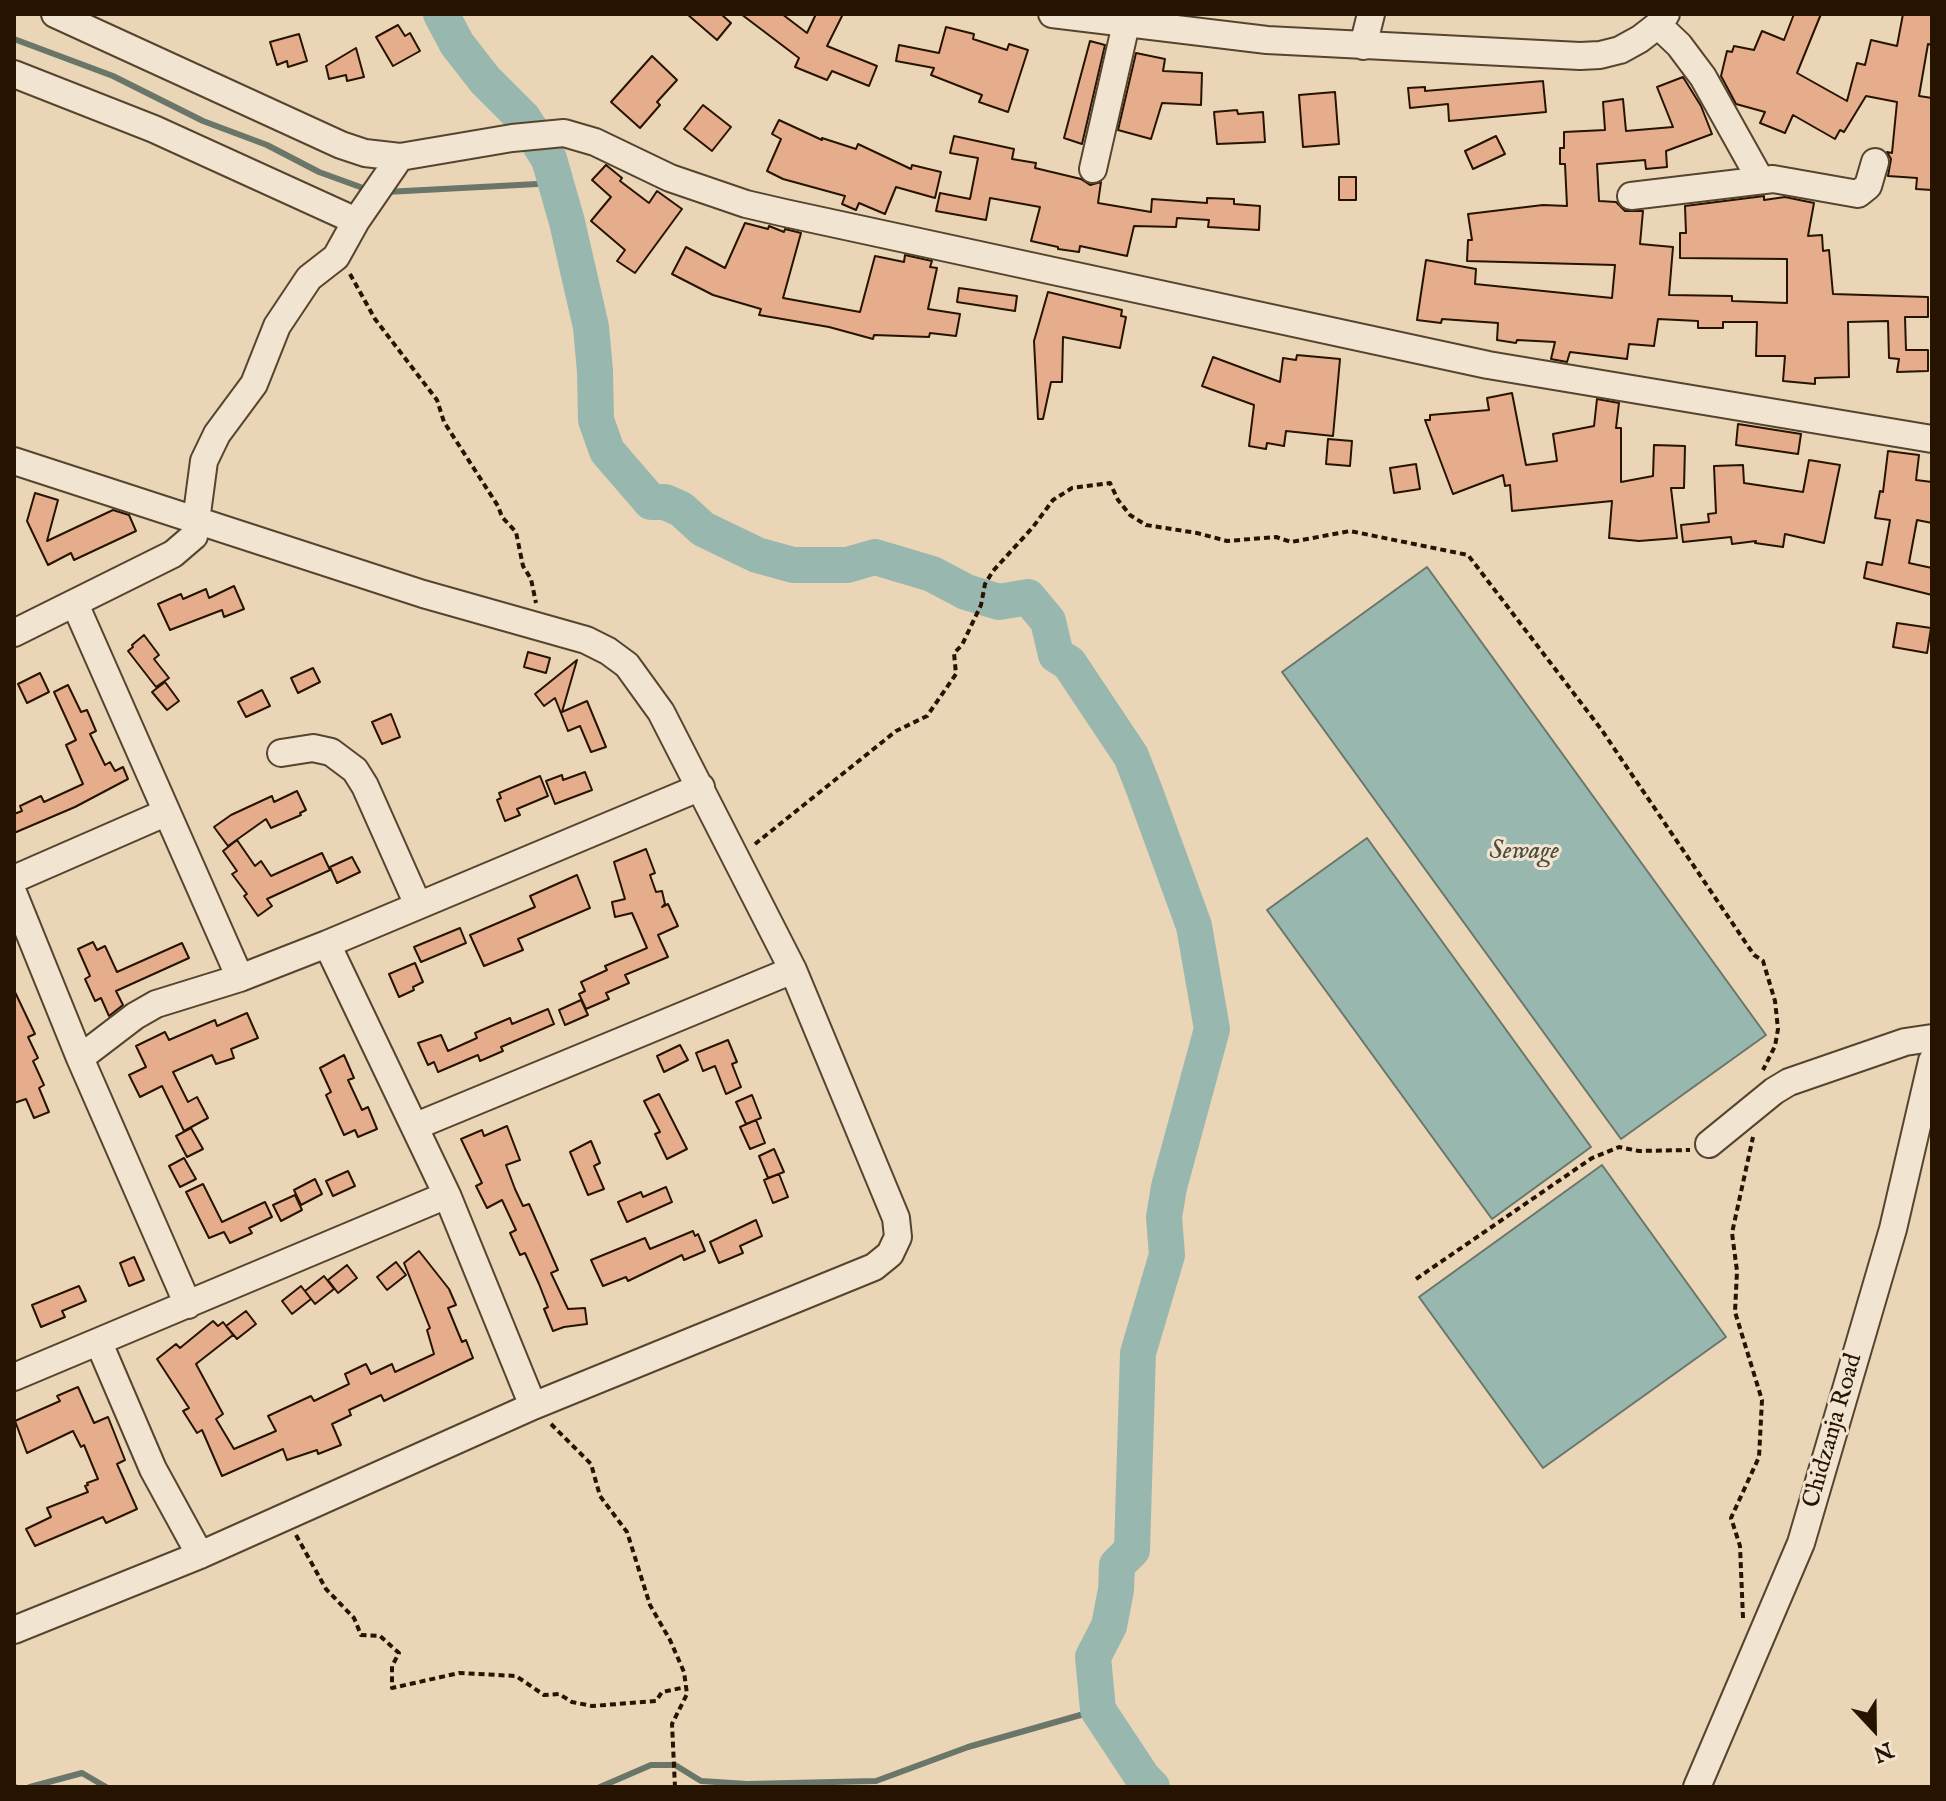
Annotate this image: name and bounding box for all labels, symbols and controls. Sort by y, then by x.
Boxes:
water label: Sewage [1489,837,1559,869]
street label: Chidzanja Road [1798,1351,1870,1511]
north arrow [1834,1689,1914,1769]
text: N [1869,1735,1897,1768]

